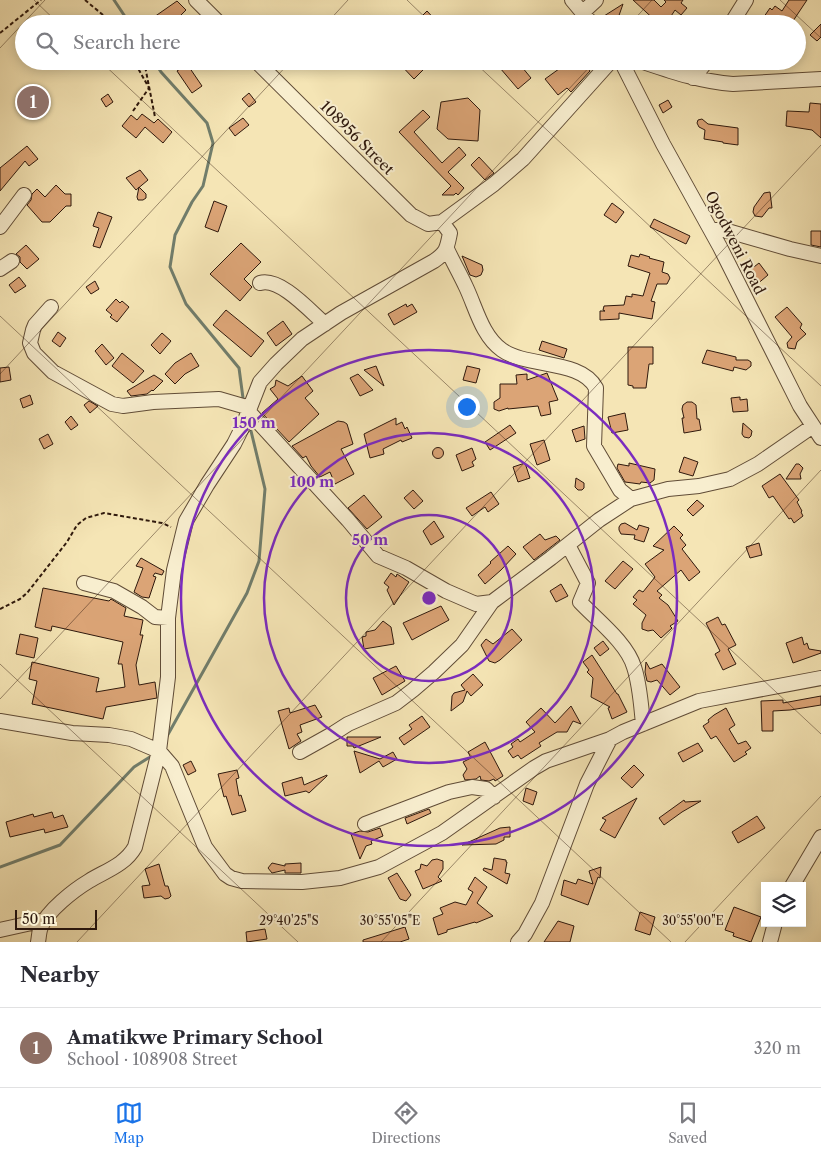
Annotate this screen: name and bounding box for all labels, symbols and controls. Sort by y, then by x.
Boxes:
search box [15,15,806,70]
icon: search [33,29,61,57]
text: Search here [73,31,181,54]
pin: 1 [17,83,49,121]
street label: 108956 Street [316,97,399,179]
street label: Ogodweni Road [701,188,770,298]
your location [454,394,480,420]
text: 150 m [232,413,276,432]
text: 100 m [290,472,334,491]
text: 50 m [352,530,388,549]
centre of rings [420,589,438,607]
map controls [761,882,806,927]
button: layers [761,882,806,927]
scale bar [15,907,98,930]
text: 50 m [22,910,55,928]
text: 29°40'25"S [259,913,319,928]
text: 30°55'05"E [360,913,420,928]
text: 30°55'00"E [662,913,724,928]
text: Nearby [20,962,99,987]
text: Amatikwe Primary School [67,1026,323,1049]
text: 1 [32,1038,40,1058]
text: 320 m [754,1038,801,1058]
text: School · 108908 Street [67,1049,237,1069]
tab: Map [114,1099,144,1147]
tab: Directions [371,1099,441,1147]
tab: Saved [668,1099,707,1147]

